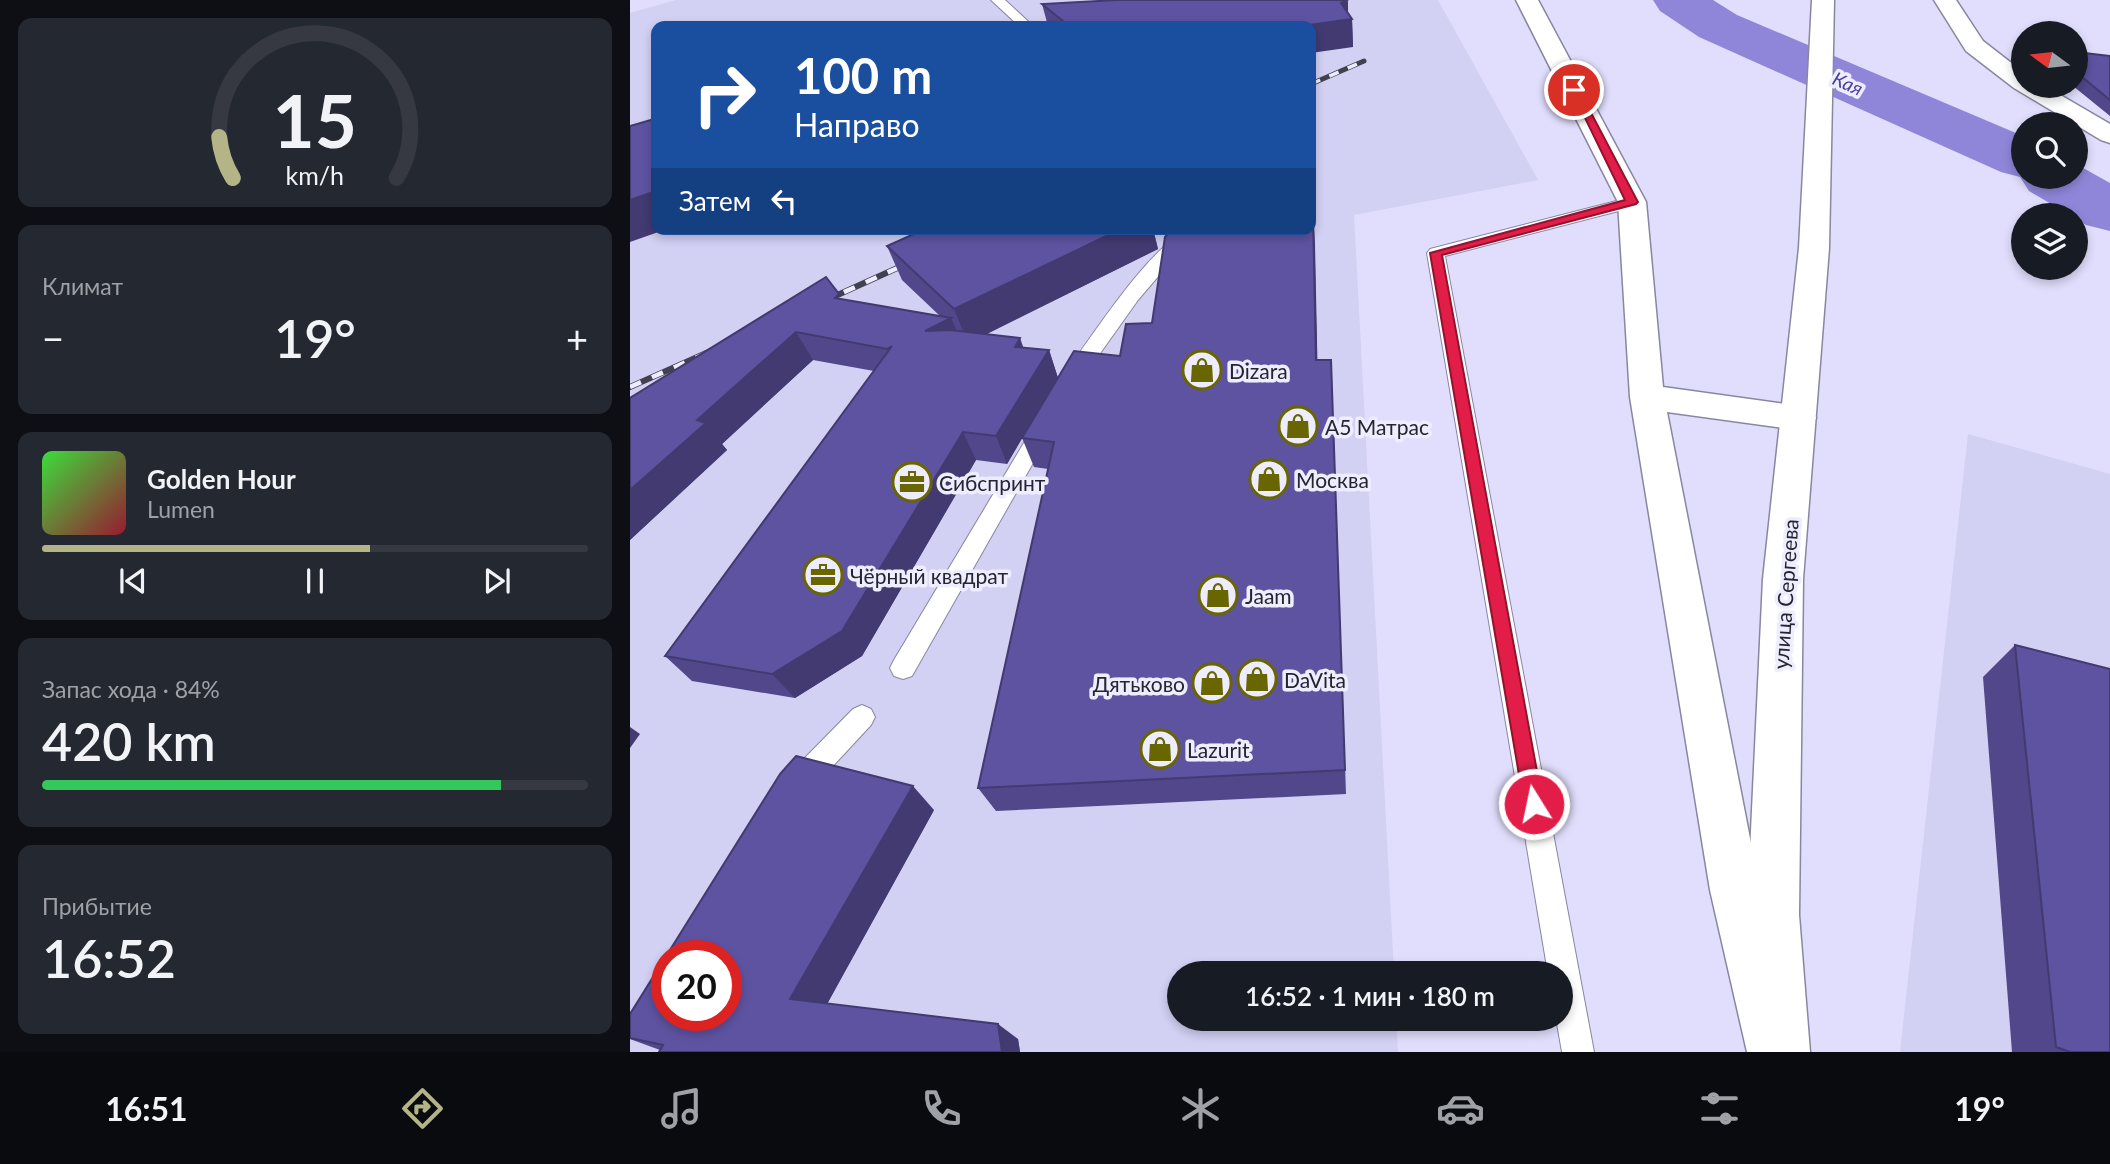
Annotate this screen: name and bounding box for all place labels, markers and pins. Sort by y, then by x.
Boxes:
pin [1544,60,1604,120]
shop icon: Dizara [1181,349,1223,391]
place label: Dizara [1229,358,1288,383]
shop icon: А5 Матрас [1277,405,1319,447]
place label: А5 Матрас [1325,414,1429,439]
shop icon: Москва [1248,458,1290,500]
office icon: Сибспринт [891,461,933,503]
place label: Москва [1296,467,1369,492]
place label: Сибспринт [939,470,1046,495]
office icon: Чёрный квадрат [802,554,844,596]
place label: Чёрный квадрат [850,563,1008,588]
shop icon: Jaam [1197,574,1239,616]
place label: Jaam [1245,583,1292,608]
shop icon: DaVita [1236,658,1278,700]
shop icon: Дятьково [1191,662,1233,704]
place label: DaVita [1284,667,1346,692]
place label: Дятьково [1093,671,1185,696]
shop icon: Lazurit [1139,728,1181,770]
place label: Lazurit [1187,737,1250,762]

